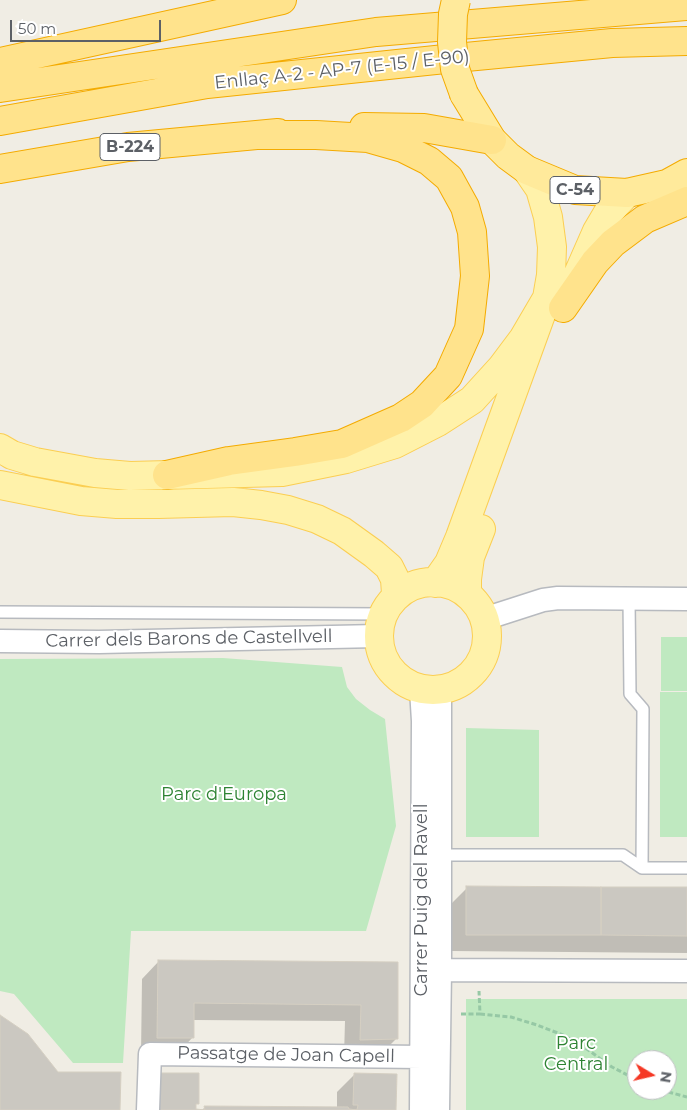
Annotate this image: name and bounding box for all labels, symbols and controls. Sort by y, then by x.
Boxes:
scale bar [12,10,164,42]
text: 50 m [18,19,56,38]
street label: Enllaç A-2 - AP-7 (E-15 / E-90) [213,46,471,94]
road number: B-224 [100,134,160,160]
road number: C-54 [550,176,600,204]
street label: Carrer dels Barons de Castellvell [45,626,333,652]
park label: Parc d'Europa [161,784,287,806]
street label: Carrer Puig del Ravell [411,803,433,997]
park label: Parc Central [544,1033,608,1076]
street label: Passatge de Joan Capell [177,1042,395,1068]
north arrow [627,1050,677,1100]
text: N [656,1070,676,1084]

